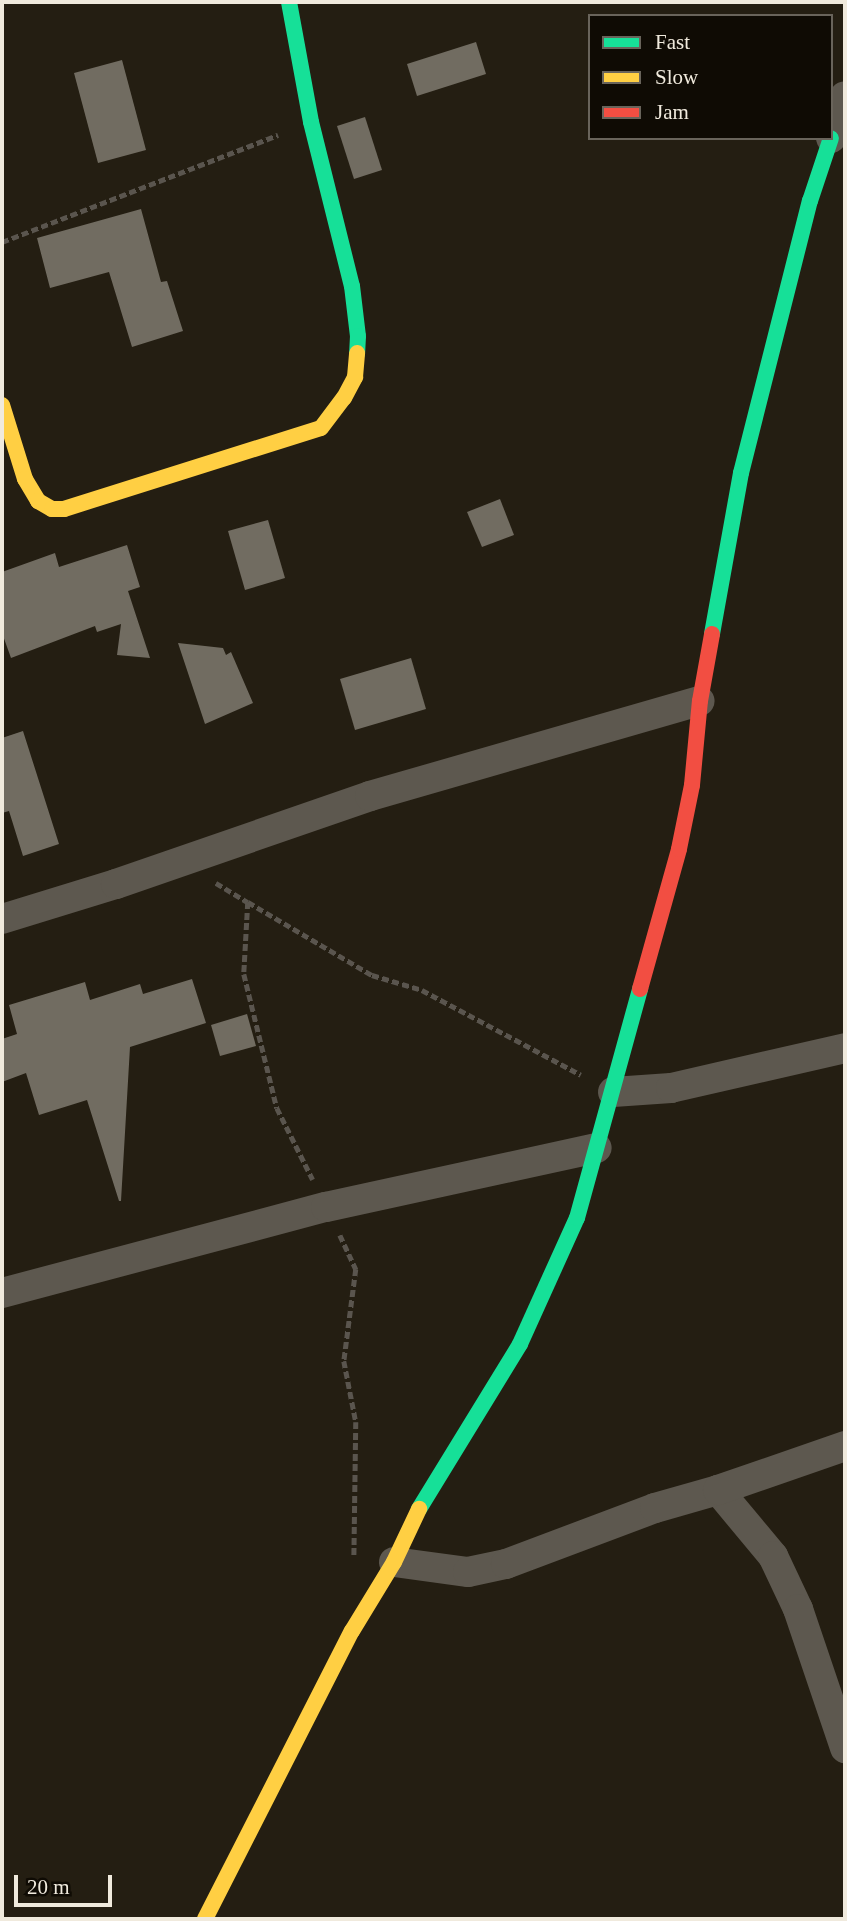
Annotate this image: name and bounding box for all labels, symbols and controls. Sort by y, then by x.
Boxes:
legend [588,14,833,140]
text: Fast [655,30,690,54]
text: Slow [655,65,698,89]
text: Jam [655,100,689,124]
scale bar [18,1862,116,1906]
text: 20 m [27,1875,70,1899]

